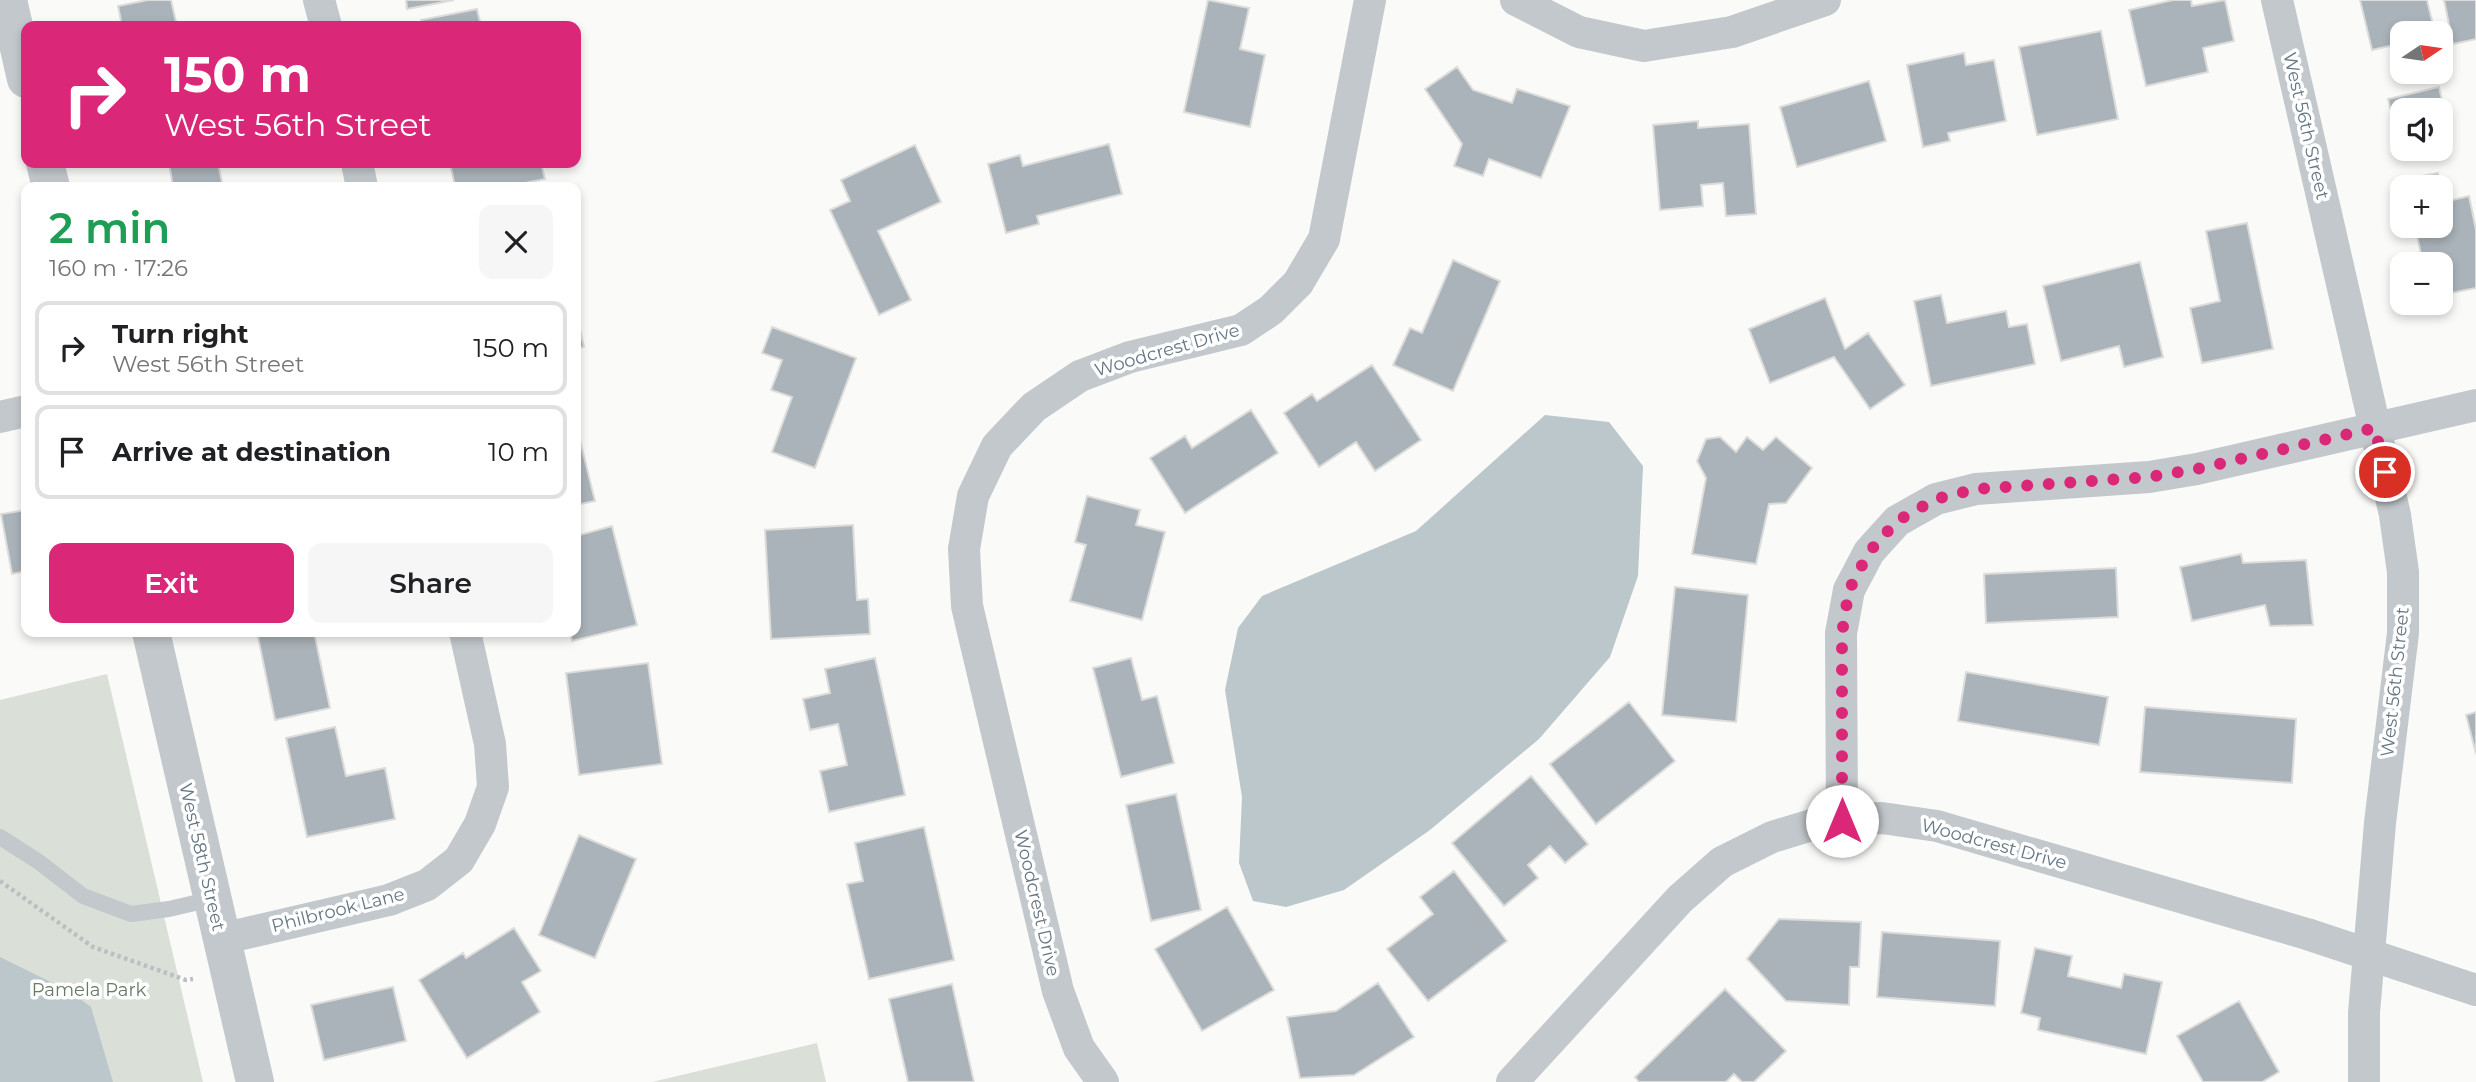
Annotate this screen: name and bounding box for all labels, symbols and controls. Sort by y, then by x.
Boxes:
north arrow [2390,21,2454,84]
map controls [2390,21,2453,315]
text: 150 m [164,45,311,104]
icon: right [49,49,140,140]
street label: West 56th Street [2278,50,2334,202]
button: sound [2390,98,2453,161]
text: West 56th Street [164,105,431,144]
button: + [2390,175,2453,238]
text: 2 min [49,202,170,254]
button: close [479,205,553,279]
button: − [2390,252,2453,315]
text: 160 m · 17:26 [49,254,188,282]
text: Turn right [112,318,248,350]
street label: Woodcrest Drive [1092,319,1242,381]
icon: right [53,329,91,367]
text: 150 m [473,332,549,364]
text: West 56th Street [112,350,304,378]
icon: arrive [53,433,91,471]
text: Arrive at destination [112,436,391,468]
text: 10 m [488,436,549,468]
pin [2355,442,2415,502]
icon: arrive [2366,453,2404,491]
button: Exit [49,543,294,623]
button: Share [308,543,553,623]
street label: West 56th Street [2376,606,2414,758]
street label: West 58th Street [174,781,230,933]
position arrow [1805,784,1879,858]
street label: Woodcrest Drive [1919,814,2069,874]
street label: Woodcrest Drive [1009,828,1065,979]
street label: Philbrook Lane [269,883,407,937]
park label: Pamela Park [32,979,147,1001]

